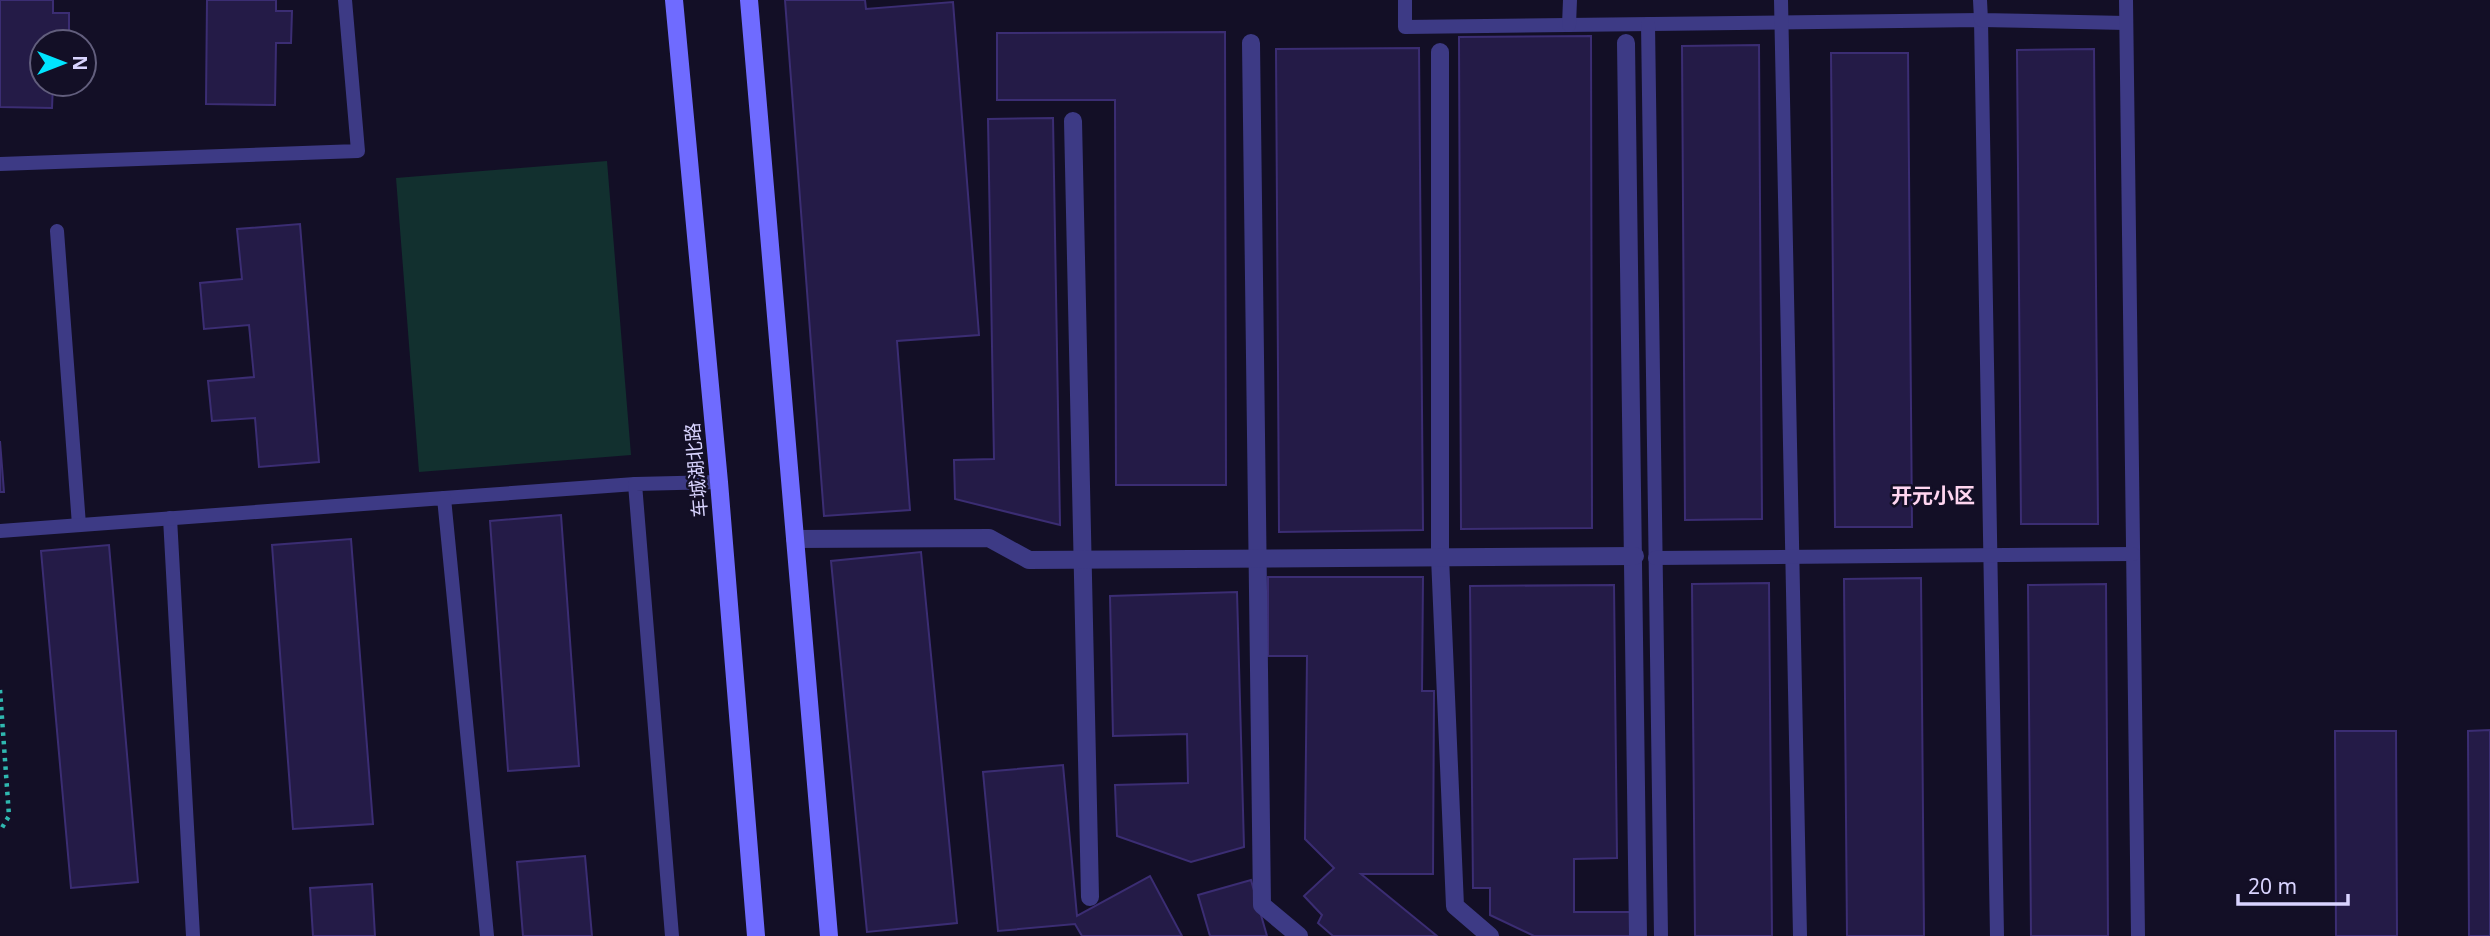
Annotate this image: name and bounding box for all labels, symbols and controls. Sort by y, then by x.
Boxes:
north arrow [28,28,98,98]
text: N [67,55,93,71]
street label: 车城湖北路 [679,422,713,518]
district label: 开元小区 [1891,481,1975,509]
scale bar [2238,862,2348,906]
text: 20 m [2248,872,2297,900]

